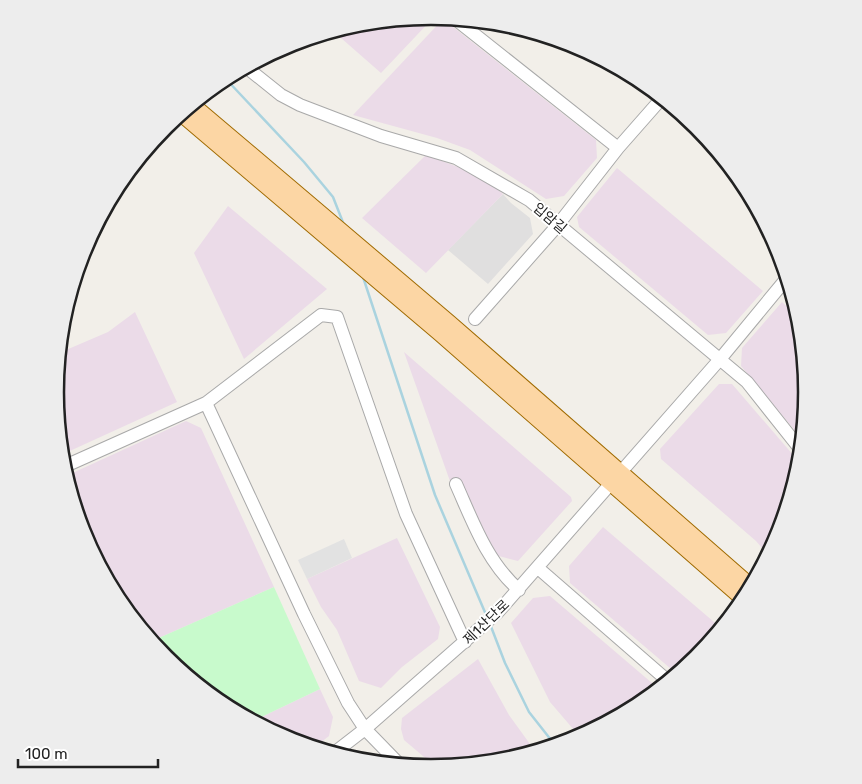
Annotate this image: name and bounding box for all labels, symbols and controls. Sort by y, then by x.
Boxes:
street label: 입암길 [529,199,570,237]
street label: 제1산단로 [460,596,513,648]
scale bar [18,736,158,768]
text: 100 m [25,745,67,763]

